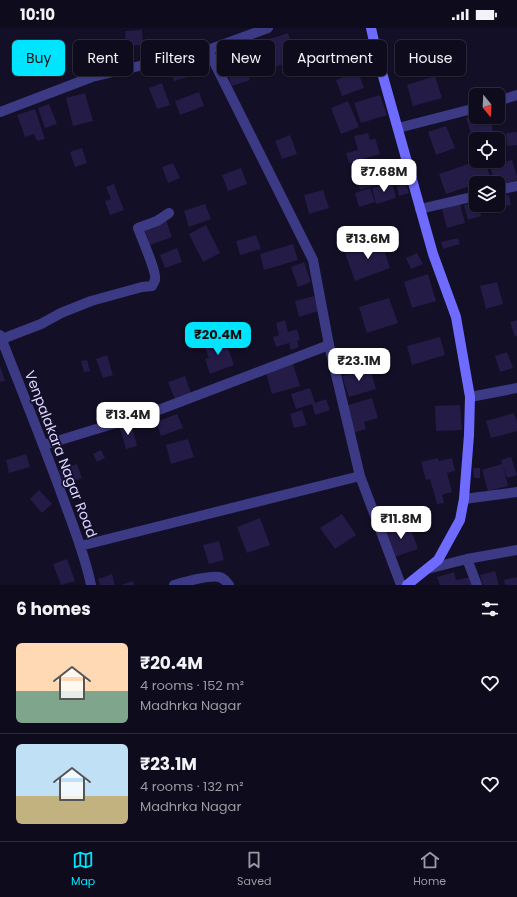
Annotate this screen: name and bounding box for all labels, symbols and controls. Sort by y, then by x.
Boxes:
text: 10:10 [20,4,55,25]
chip: Buy [12,40,65,76]
chip: Rent [73,40,133,76]
chip: Filters [141,40,209,76]
chip: New [217,40,275,76]
chip: Apartment [283,40,387,76]
chip: House [395,40,466,76]
north arrow [469,88,505,124]
map controls [469,88,505,212]
button: locate [469,132,505,168]
pin: ₹7.68M [351,159,417,193]
text: ₹7.68M [360,162,408,181]
button: layers [469,176,505,212]
pin: ₹13.6M [335,226,401,260]
text: ₹13.6M [346,229,390,248]
pin: ₹20.4M [185,322,251,356]
text: ₹20.4M [194,325,242,344]
pin: ₹23.1M [326,348,392,382]
text: ₹23.1M [337,351,381,370]
street label: Venpalakara Nagar Road [20,367,102,541]
pin: ₹13.4M [95,402,161,436]
text: ₹13.4M [106,405,150,424]
pin: ₹11.8M [368,506,434,540]
text: ₹11.8M [380,509,422,528]
text: 6 homes [16,597,91,621]
icon: filters [479,598,501,620]
text: ₹20.4M [140,651,203,675]
icon: home [48,659,96,707]
icon: heart [479,672,501,694]
text: 4 rooms · 152 m² [140,676,244,695]
text: Madhrka Nagar [140,696,241,715]
text: ₹23.1M [140,752,197,776]
icon: home [48,760,96,808]
icon: heart [479,773,501,795]
text: 4 rooms · 132 m² [140,777,243,796]
text: Madhrka Nagar [140,797,241,816]
tab: Map [71,849,95,890]
tab: Saved [237,849,271,890]
tab: Home [413,849,446,890]

